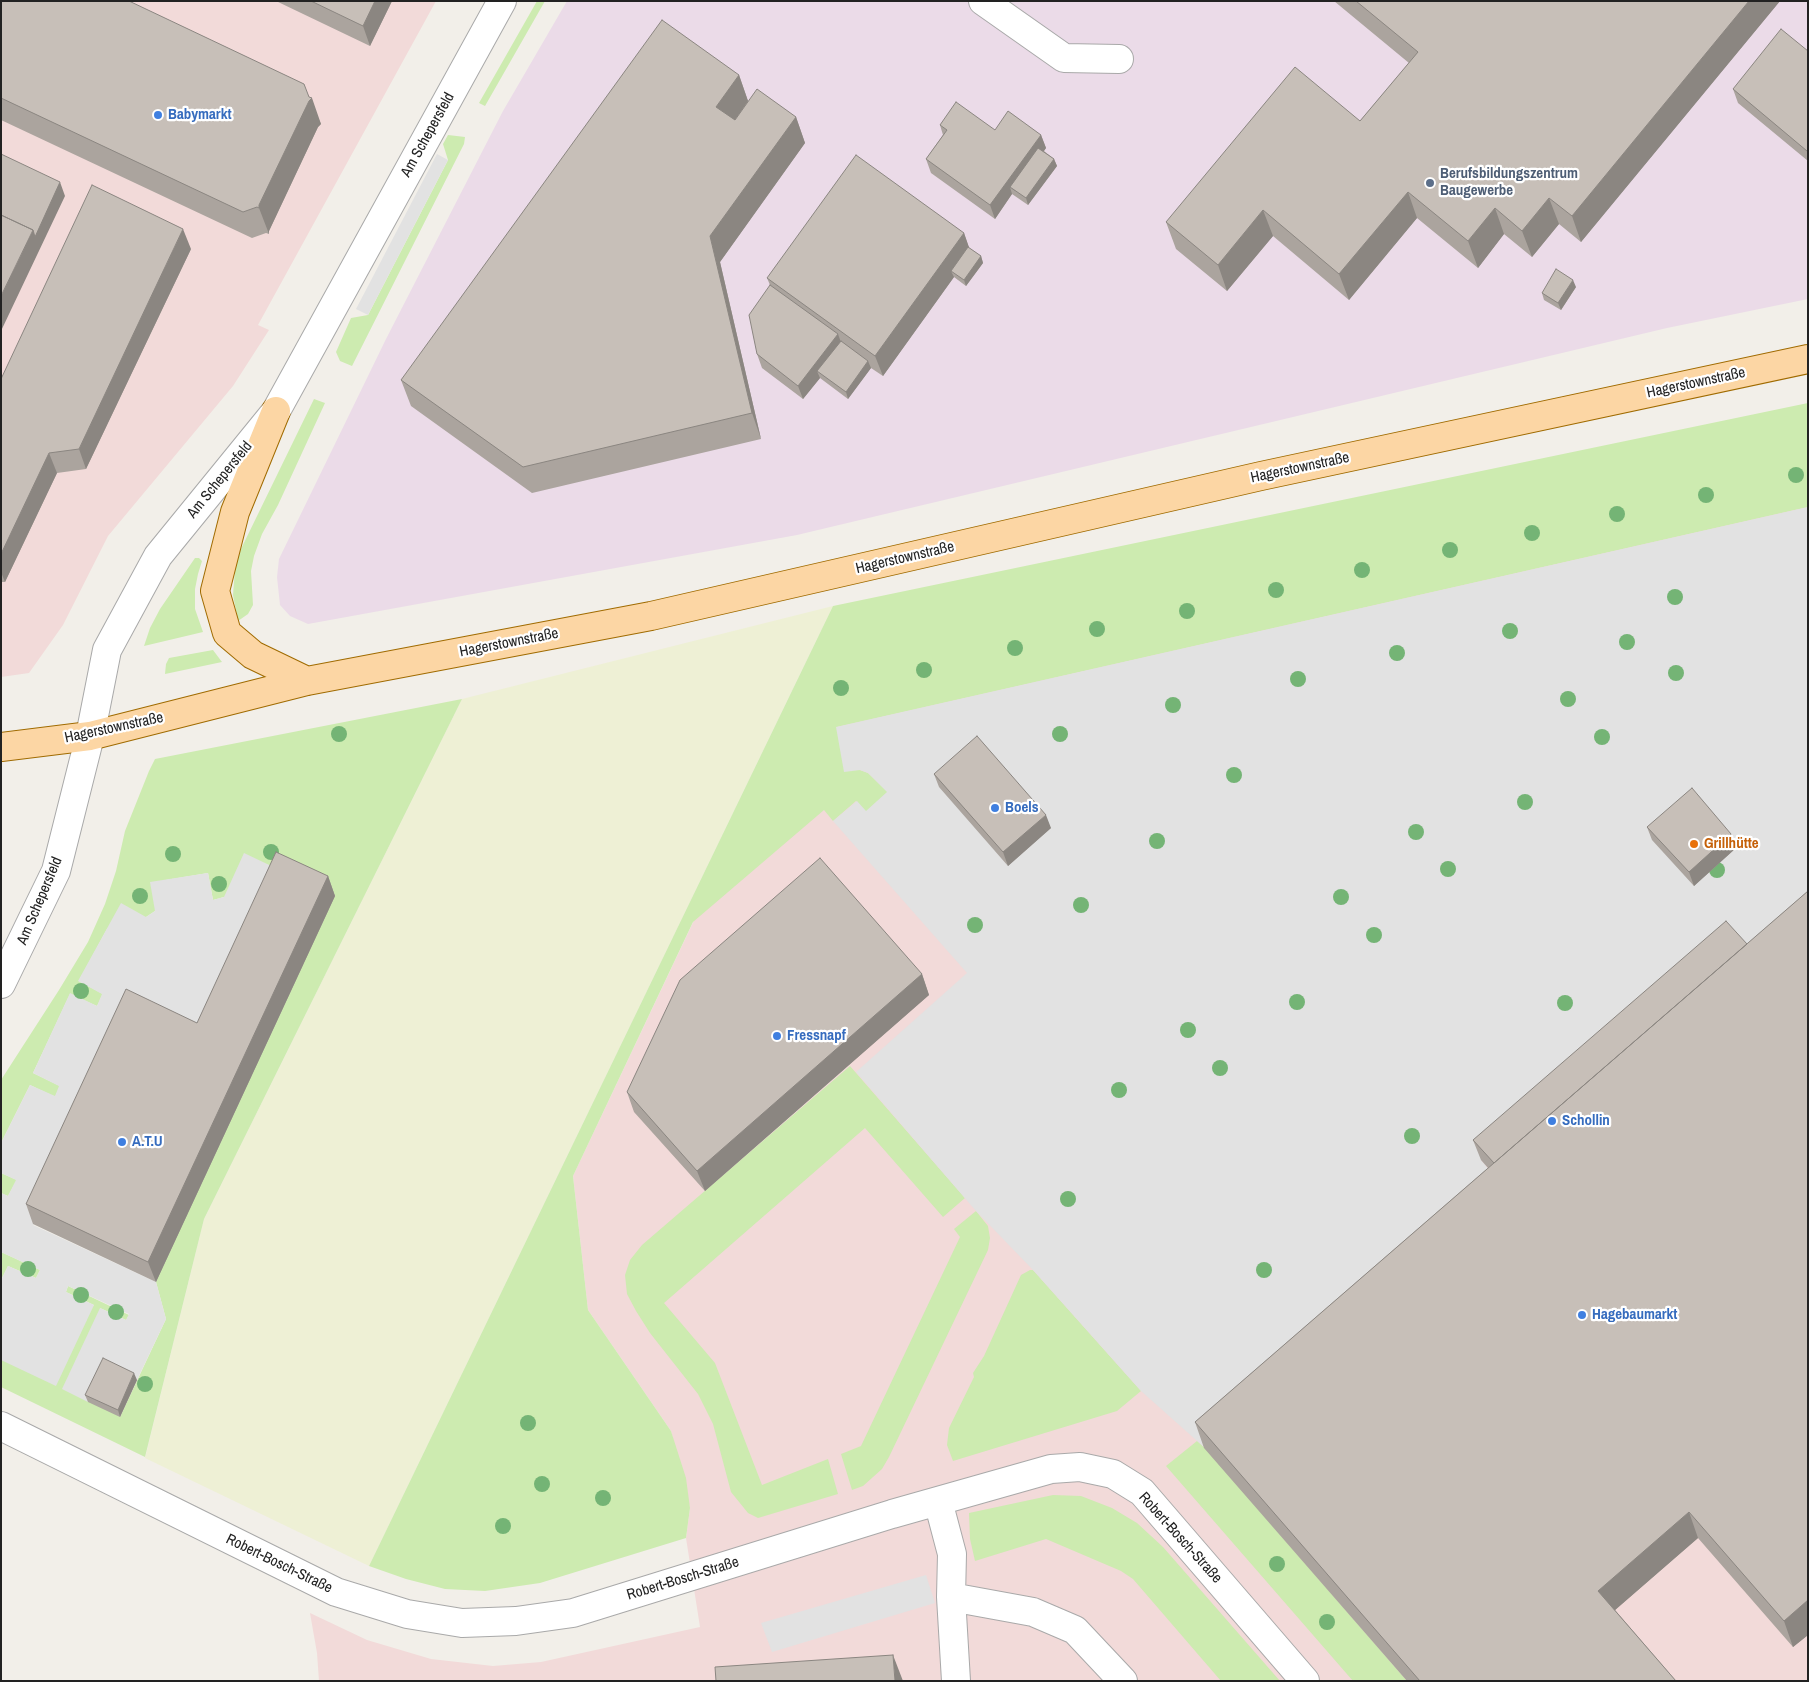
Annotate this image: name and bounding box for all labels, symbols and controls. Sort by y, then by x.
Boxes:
street label: Am Schepersfeld [397,90,459,180]
place label: Babymarkt [168,106,232,124]
marker: Babymarkt [152,109,164,121]
place label: Berufsbildungszentrum Baugewerbe [1440,165,1578,200]
marker: Berufsbildungszentrum Baugewerbe [1424,177,1436,189]
street label: Hagerstownstraße [1645,364,1747,402]
street label: Am Schepersfeld [184,438,256,522]
street label: Hagerstownstraße [1249,449,1351,487]
street label: Hagerstownstraße [854,538,956,578]
street label: Hagerstownstraße [458,625,560,661]
street label: Hagerstownstraße [63,709,165,747]
place label: Boels [1005,799,1038,817]
marker: Boels [989,802,1001,814]
place label: Grillhütte [1704,835,1759,853]
marker: Grillhütte [1688,838,1700,850]
street label: Am Schepersfeld [13,854,67,948]
place label: Fressnapf [787,1027,846,1045]
marker: Fressnapf [771,1030,783,1042]
place label: Schollin [1562,1112,1610,1130]
marker: Schollin [1546,1115,1558,1127]
place label: A.T.U [132,1133,163,1151]
marker: A.T.U [116,1136,128,1148]
place label: Hagebaumarkt [1592,1306,1677,1324]
marker: Hagebaumarkt [1576,1309,1588,1321]
street label: Robert-Bosch-Straße [1134,1489,1226,1587]
street label: Robert-Bosch-Straße [223,1530,335,1598]
street label: Robert-Bosch-Straße [625,1553,741,1605]

